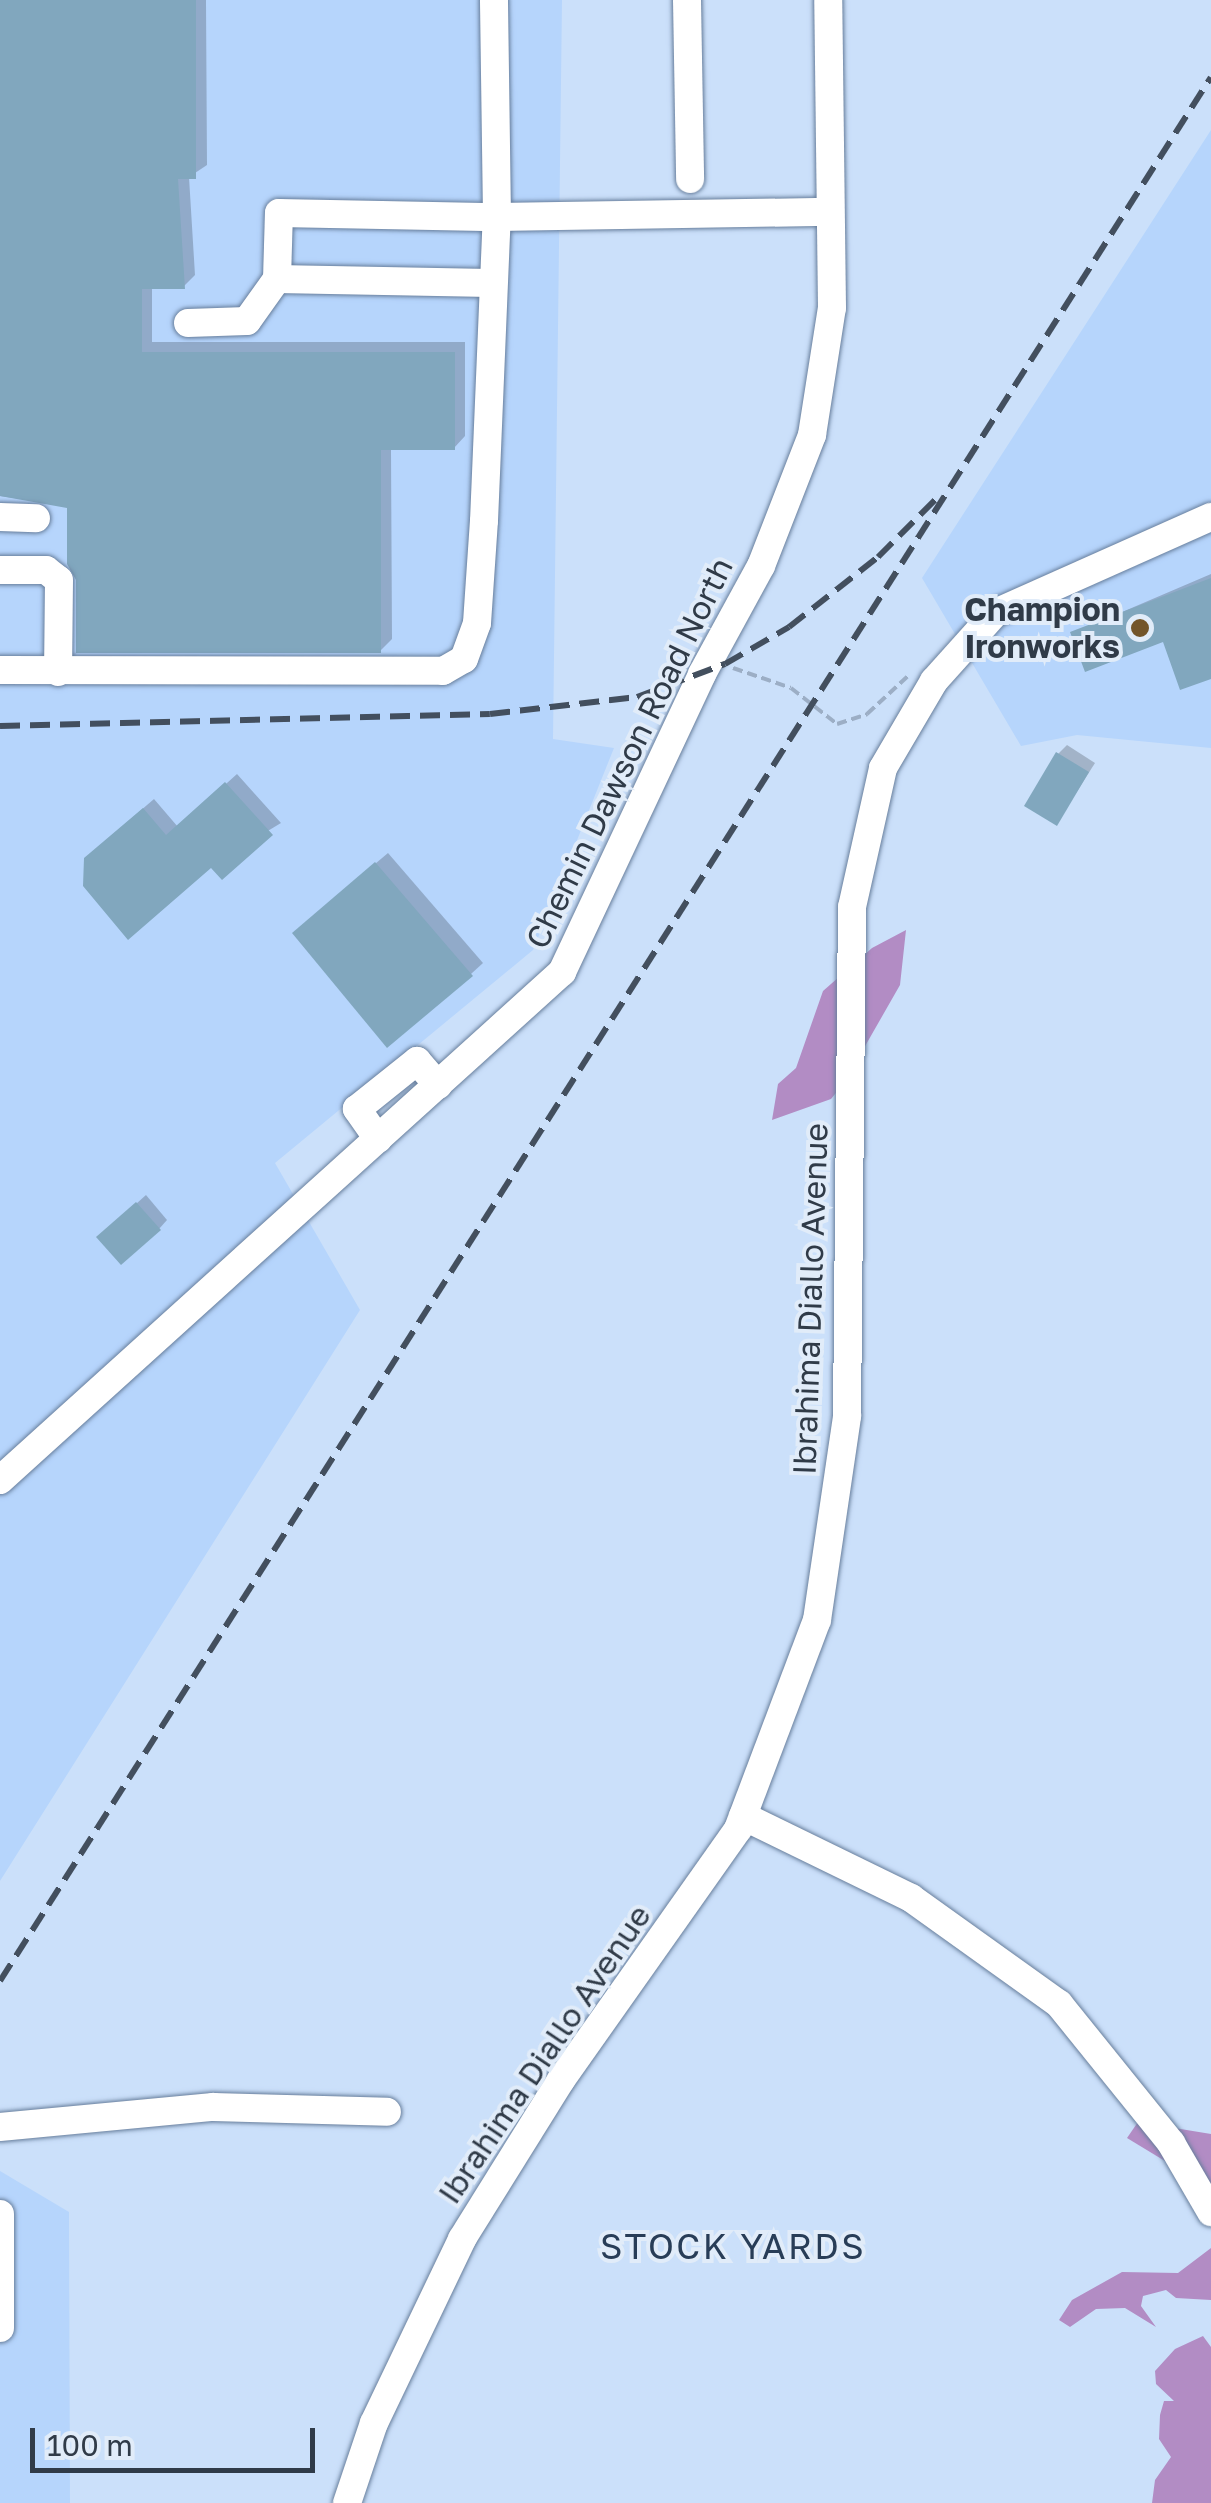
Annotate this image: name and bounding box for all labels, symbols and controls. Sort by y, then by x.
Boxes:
street label: Chemin Dawson Road North [517,551,741,955]
place label: Champion Ironworks [964,591,1120,666]
marker: Champion Ironworks [1129,617,1151,639]
street label: Ibrahima Diallo Avenue [785,1122,835,1476]
street label: Ibrahima Diallo Avenue [430,1897,658,2211]
district label: STOCK YARDS [600,2225,866,2267]
scale bar [35,2408,320,2470]
text: 100 m [47,2427,133,2463]

